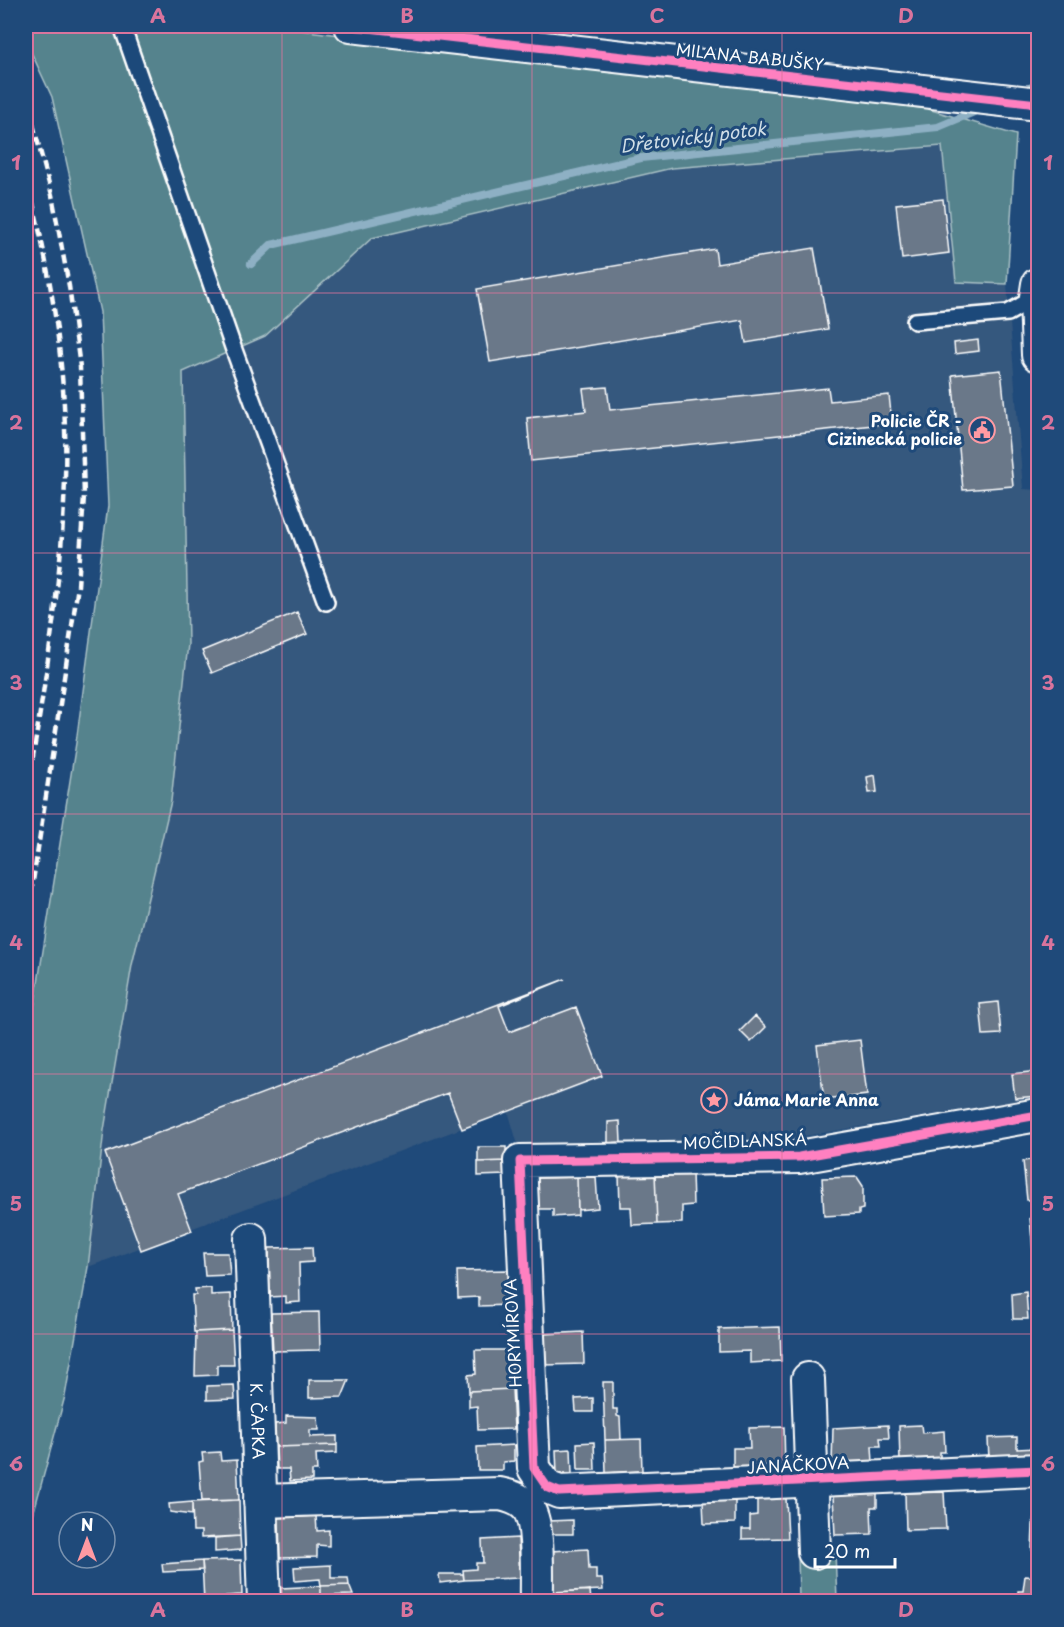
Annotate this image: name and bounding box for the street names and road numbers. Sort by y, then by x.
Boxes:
street label: MILANA BABUŠKY [675,36,825,76]
street label: MOČIDLANSKÁ [683,1126,807,1154]
street label: HORYMÍROVA [497,1278,527,1388]
street label: K. ČAPKA [245,1382,272,1460]
street label: JANÁČKOVA [746,1449,850,1479]

